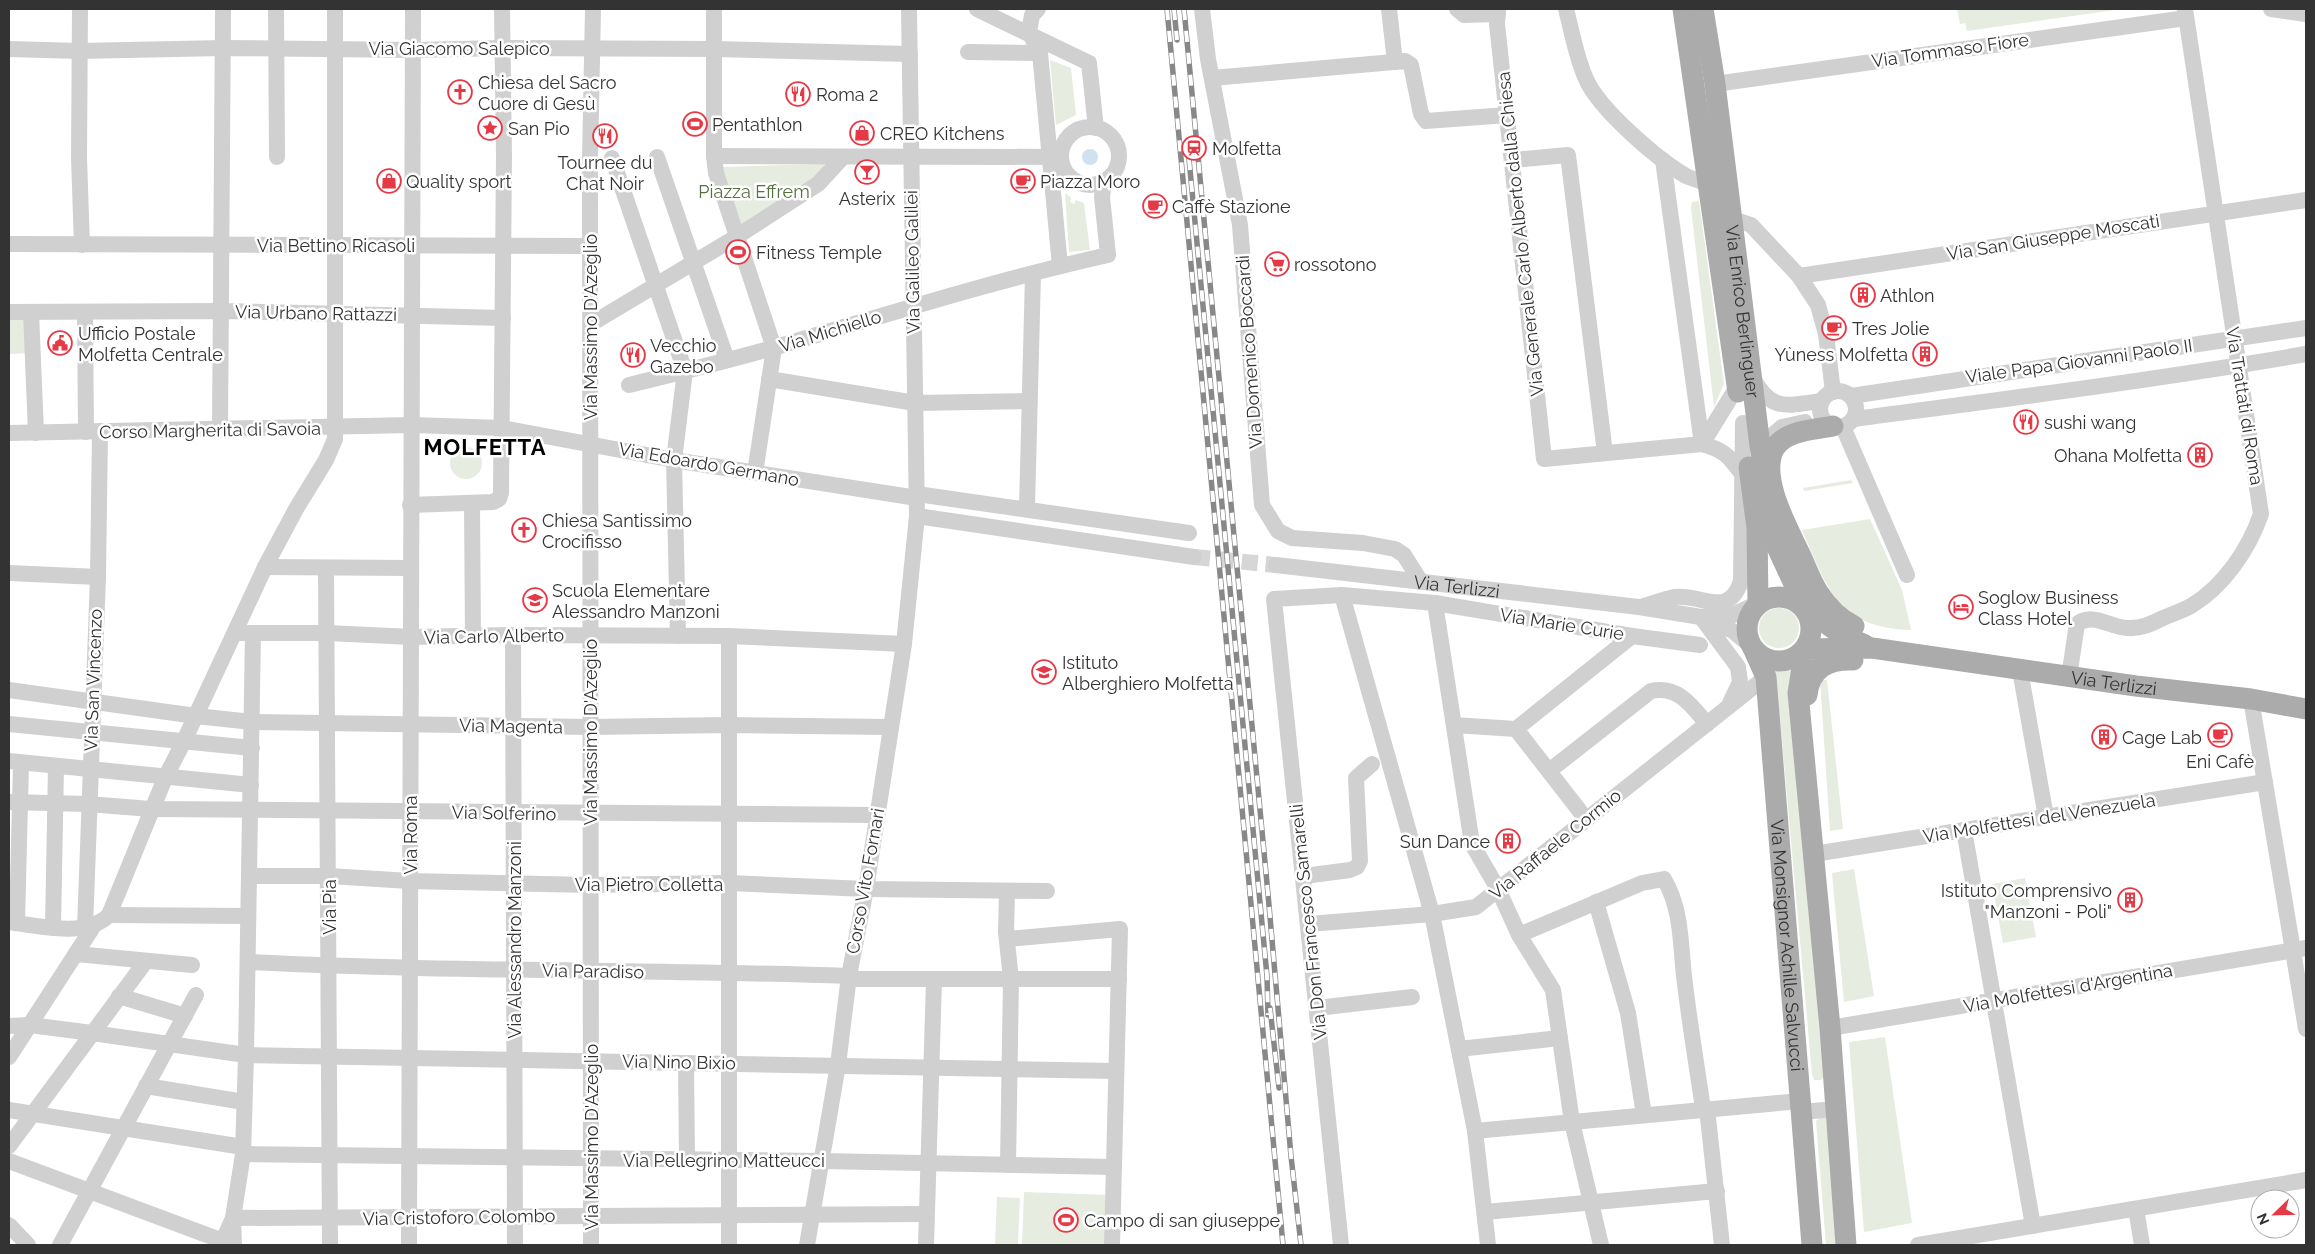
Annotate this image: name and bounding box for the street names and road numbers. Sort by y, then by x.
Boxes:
street label: Via Tommaso Fiore [1870,29,2030,71]
street label: Via Giacomo Salepico [368,38,550,59]
street label: Via Generale Carlo Alberto dalla Chiesa [1492,71,1548,397]
street label: Via Galileo Galilei [900,190,924,334]
street label: Via San Giuseppe Moscati [1945,210,2161,264]
street label: Via Enrico Berlinguer [1722,224,1765,400]
street label: Via Massimo D'Azeglio [580,233,601,420]
street label: Via Bettino Ricasoli [257,235,415,256]
street label: Via Domenico Boccardi [1232,254,1266,450]
street label: Via Urbano Rattazzi [235,301,397,325]
street label: Via Michiello [776,305,884,356]
street label: Via Trattati di Roma [2222,325,2268,487]
street label: Viale Papa Giovanni Paolo II [1964,335,2194,387]
street label: Corso Margherita di Savoia [99,418,321,442]
street label: Via Edoardo Germano [617,438,801,490]
street label: Via Terlizzi [1413,571,1501,601]
street label: Via Marie Curie [1498,604,1626,644]
street label: Via San Vincenzo [80,608,106,752]
street label: Via Carlo Alberto [424,624,565,648]
street label: Via Massimo D'Azeglio [580,638,601,825]
street label: Via Terlizzi [2070,666,2158,699]
street label: Via Magenta [459,715,563,737]
street label: Via Raffaele Cormio [1485,784,1625,904]
street label: Via Molfettesi del Venezuela [1921,789,2157,847]
street label: Via Roma [400,795,421,875]
street label: Via Solferino [451,802,557,824]
street label: Via Don Francesco Samarelli [1285,803,1331,1041]
street label: Corso Vito Fornari [842,806,888,956]
street label: Via Monsignor Achille Salvucci [1767,818,1808,1072]
street label: Via Alessandro Manzoni [504,841,525,1039]
street label: Via Pietro Colletta [575,874,723,895]
street label: Via Pia [319,879,340,935]
street label: Via Molfettesi d'Argentina [1962,959,2174,1017]
street label: Via Paradiso [542,960,644,982]
street label: Via Massimo D'Azeglio [581,1043,602,1230]
street label: Via Nino Bixio [622,1051,736,1073]
street label: Via Pellegrino Matteucci [623,1150,825,1171]
street label: Via Cristoforo Colombo [362,1205,556,1229]

